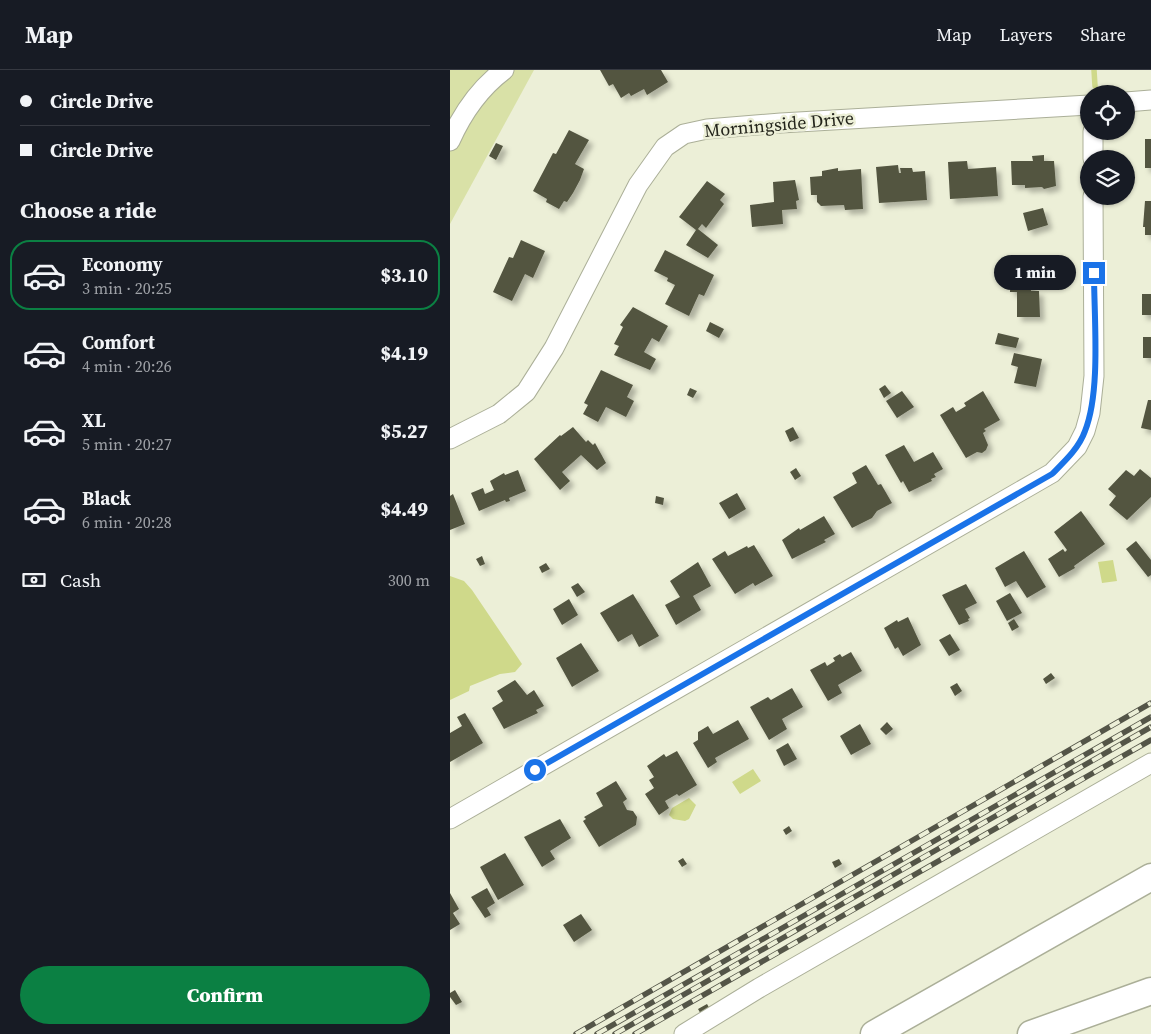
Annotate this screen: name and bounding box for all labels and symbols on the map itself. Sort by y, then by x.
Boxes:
street label: Morningside Drive [703,105,855,143]
callout: 1 min [994,256,1076,290]
route end [1083,262,1105,284]
route start [524,759,546,781]

